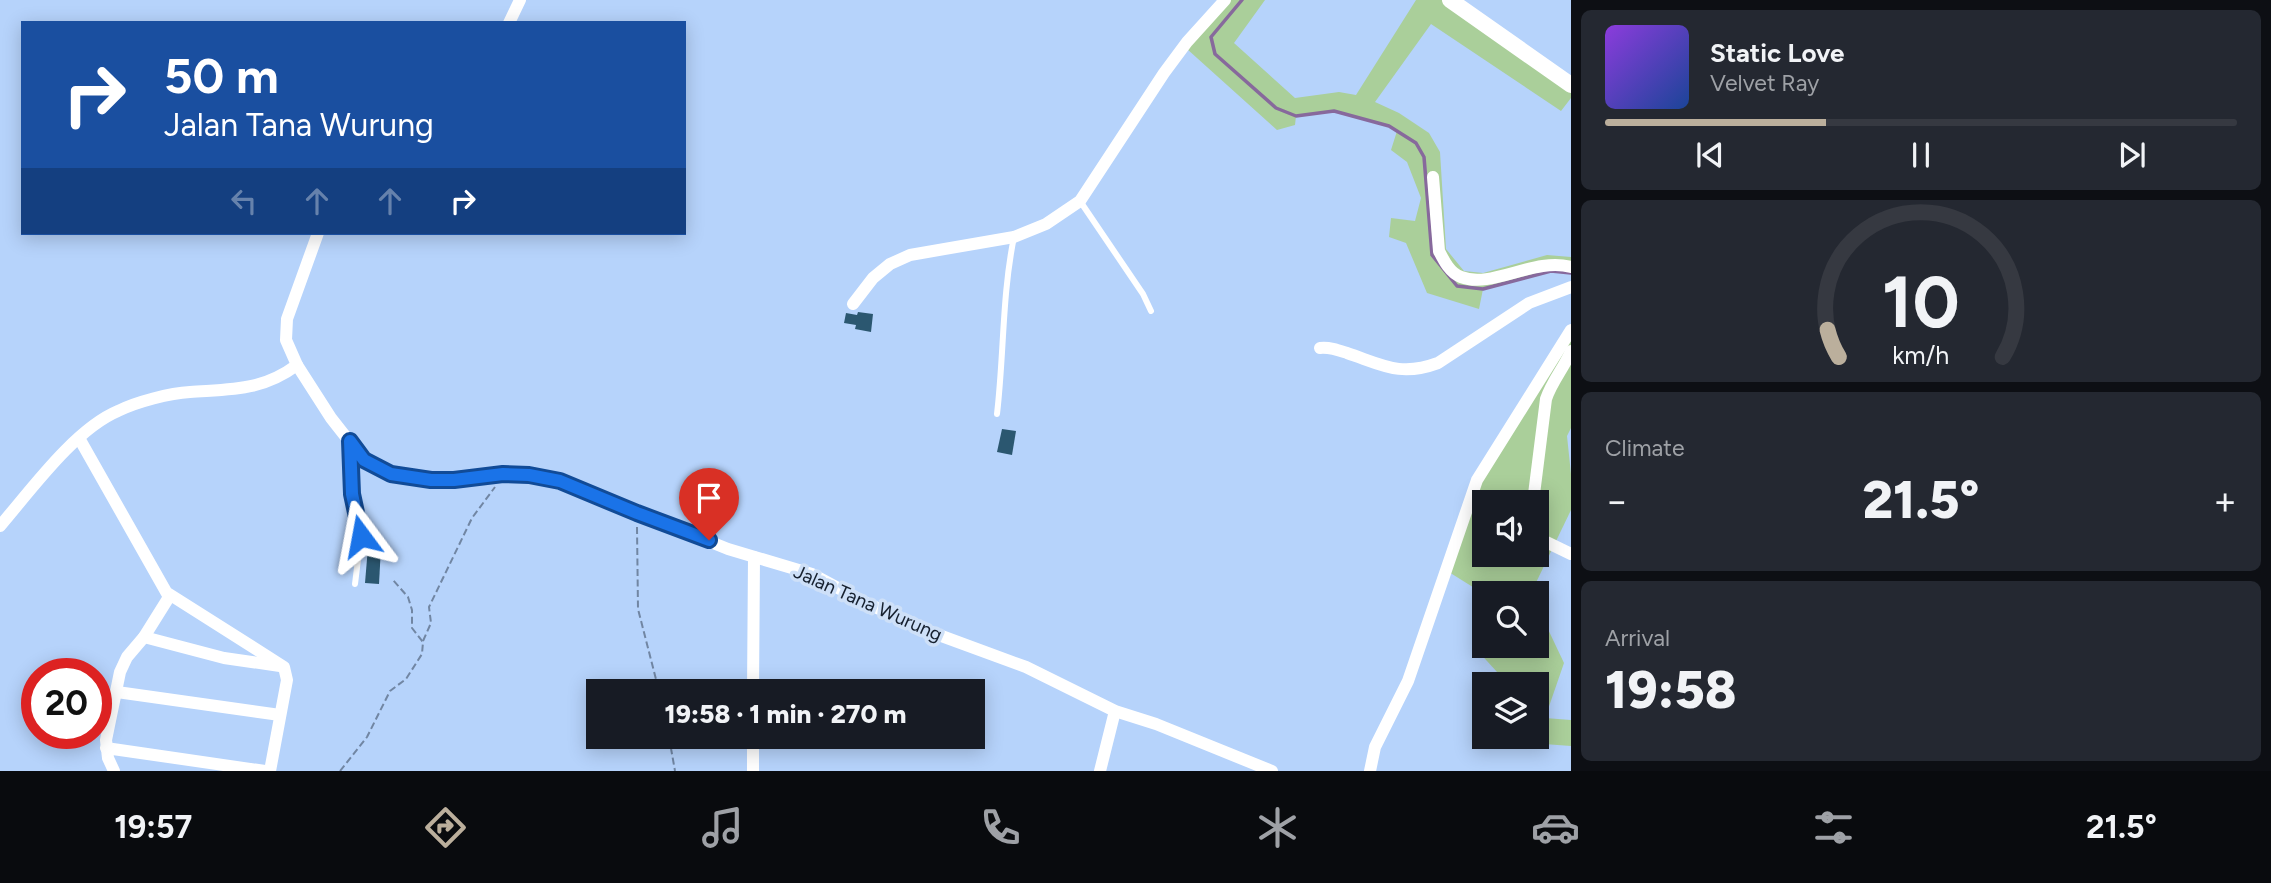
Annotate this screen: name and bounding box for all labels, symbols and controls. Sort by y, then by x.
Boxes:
text: Static Love [1710,37,1844,69]
text: 50 m [164,46,279,105]
icon: right [49,49,140,140]
text: Velvet Ray [1710,69,1819,97]
text: Jalan Tana Wurung [164,106,434,144]
icon: previous [1691,136,1729,174]
icon: pause [1902,136,1940,174]
icon: next [2113,136,2151,174]
icon: left [225,182,263,220]
icon: ahead [298,182,336,220]
icon: ahead [371,182,409,220]
icon: right [444,182,482,220]
text: 10 [1882,258,1960,345]
text: km/h [1892,339,1950,369]
text: Climate [1605,434,1684,462]
pin [679,468,739,540]
text: 21.5° [1863,469,1979,531]
text: − [1605,478,1629,524]
text: + [2213,478,2237,524]
icon: arrive [690,479,728,517]
map controls [1472,490,1549,749]
button: sound [1472,490,1549,567]
position arrow [324,499,398,573]
street label: Jalan Tana Wurung [790,560,946,646]
button: search [1472,581,1549,658]
text: Arrival [1605,624,1670,652]
speed limit sign: 20 [21,658,112,749]
text: 19:58 [1605,659,1737,721]
button: layers [1472,672,1549,749]
text: 19:58 · 1 min · 270 m [665,698,906,730]
icon: directions [421,803,470,852]
icon: music [698,803,747,852]
icon: phone [976,803,1025,852]
icon: climate [1253,803,1302,852]
icon: car [1531,803,1580,852]
icon: filters [1809,803,1858,852]
text: 19:57 [114,808,192,846]
text: 21.5° [2086,808,2157,846]

